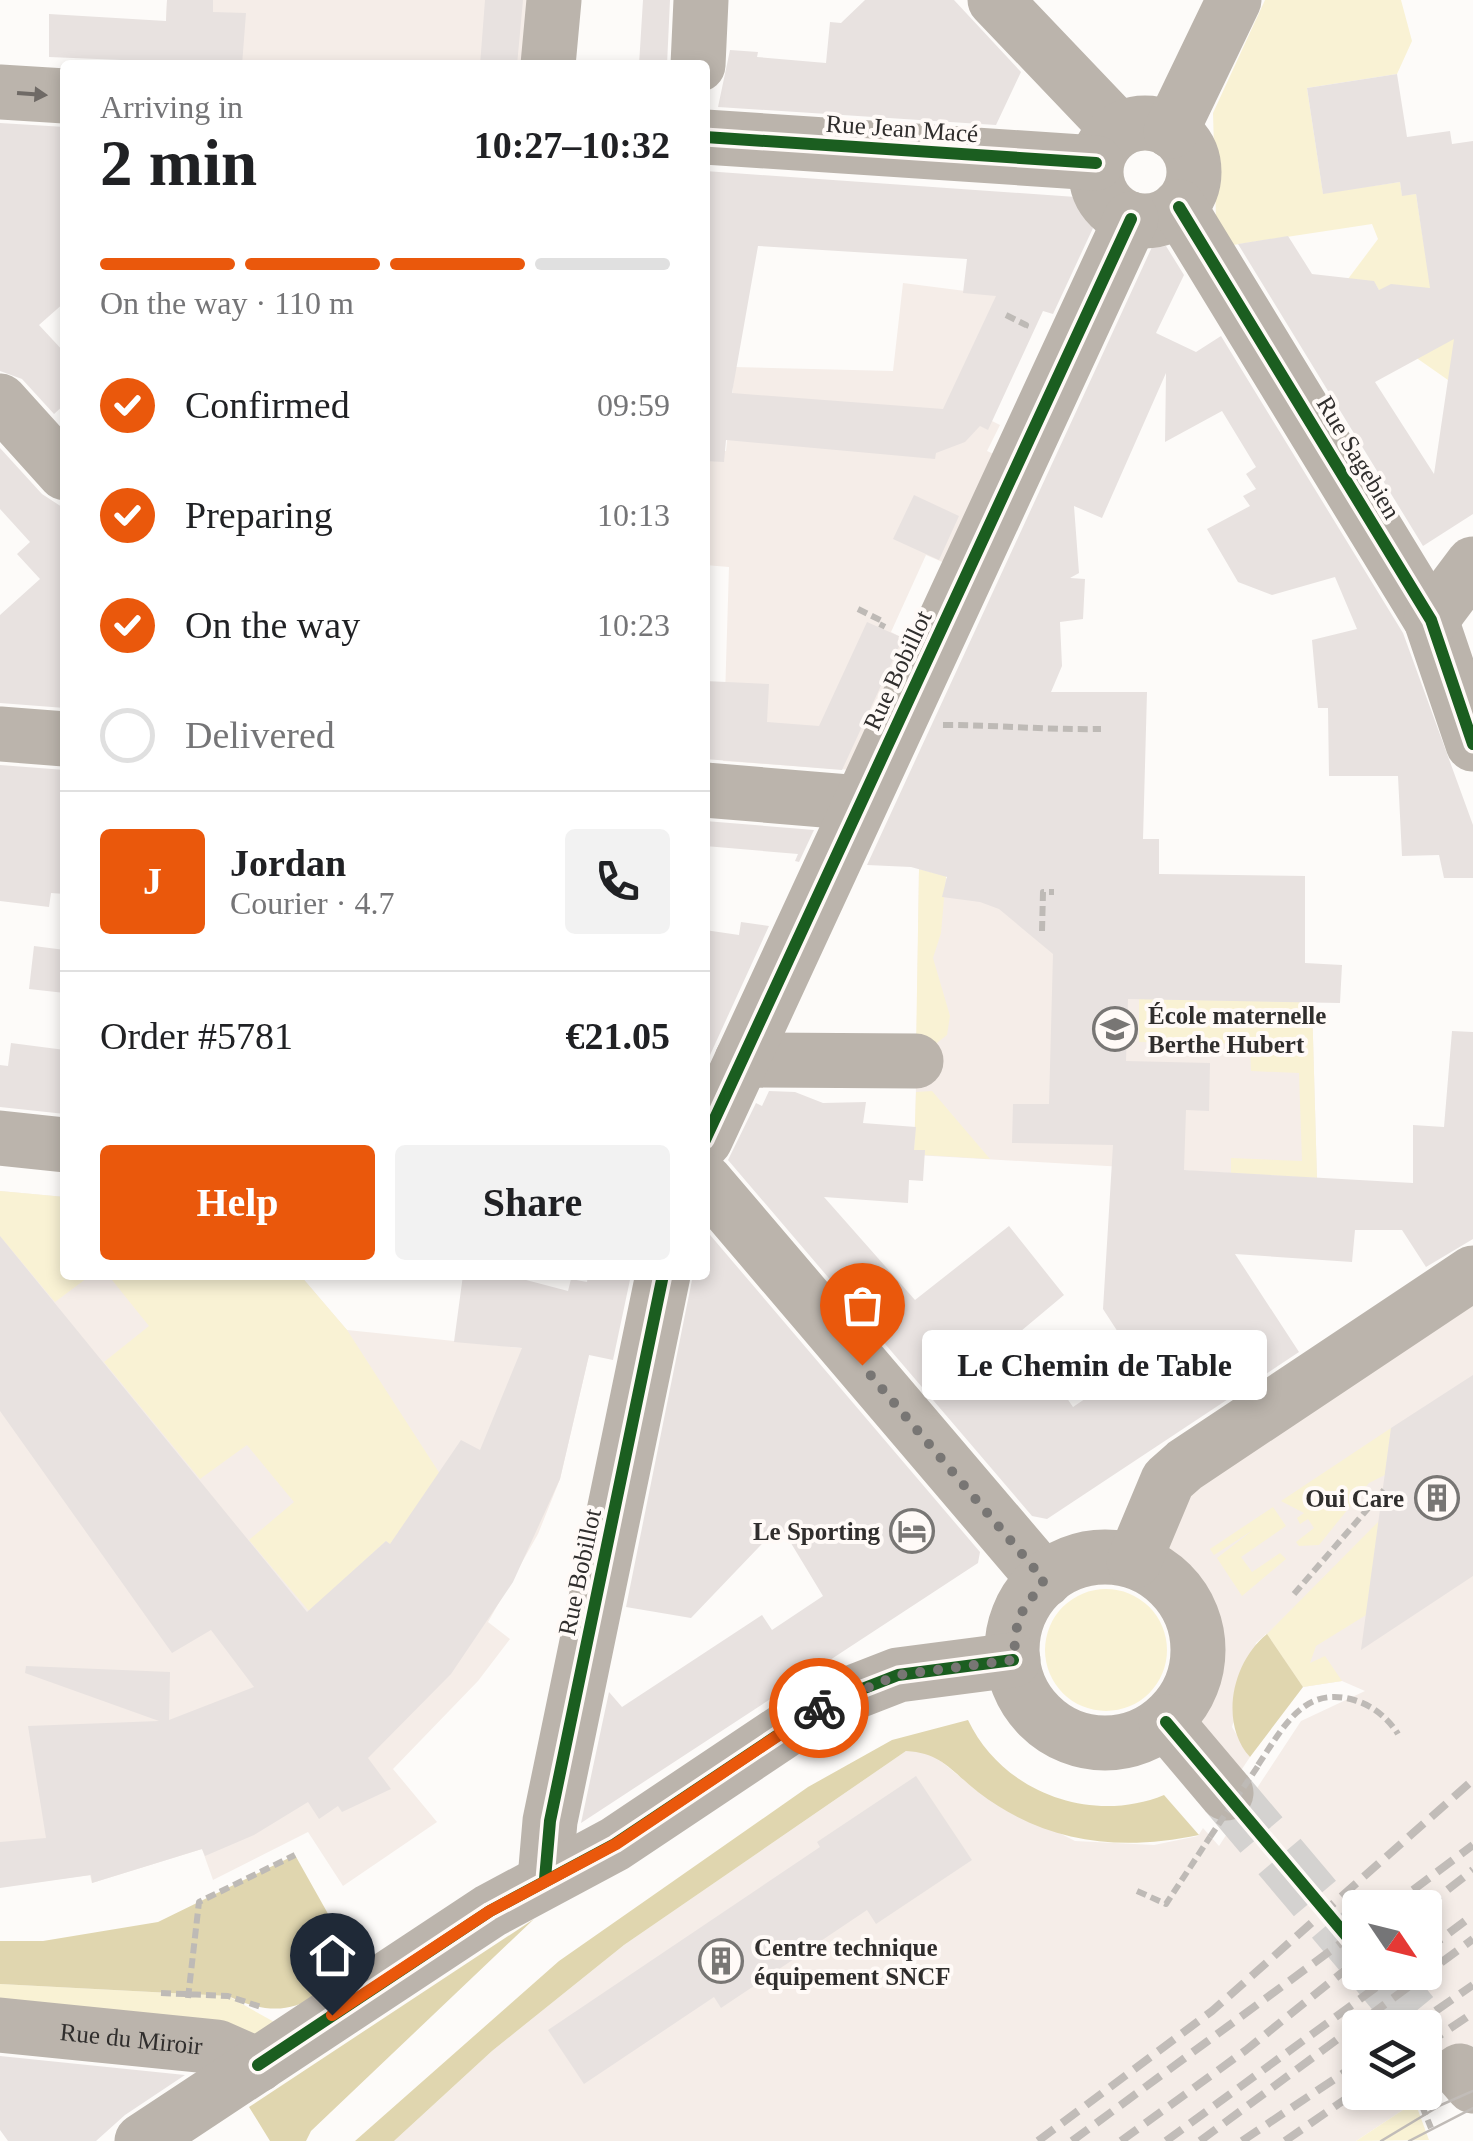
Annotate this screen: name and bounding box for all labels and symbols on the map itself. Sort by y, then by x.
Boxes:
one-way arrow [17,86,49,102]
street label: Rue Jean Macé [825,110,979,147]
street label: Rue Sagebien [1311,391,1406,524]
street label: Rue Bobillot [858,606,937,734]
place label: École maternelle Berthe Hubert [1148,1002,1326,1058]
school or university icon: École maternelle Berthe Hubert [1092,1006,1138,1052]
pin [820,1263,905,1366]
callout: Le Chemin de Table [922,1330,1267,1400]
building icon: Oui Care [1414,1475,1460,1521]
place label: Oui Care [1305,1485,1404,1512]
street label: Rue Bobillot [553,1506,606,1638]
hotel icon: Le Sporting [889,1508,935,1554]
place label: Le Sporting [753,1518,880,1545]
courier [769,1658,869,1758]
north arrow [1342,1890,1442,1990]
pin [290,1913,375,2016]
place label: Centre technique équipement SNCF [754,1934,951,1990]
building icon: Centre technique équipement SNCF [698,1938,744,1984]
street label: Rue du Miroir [59,2018,204,2060]

